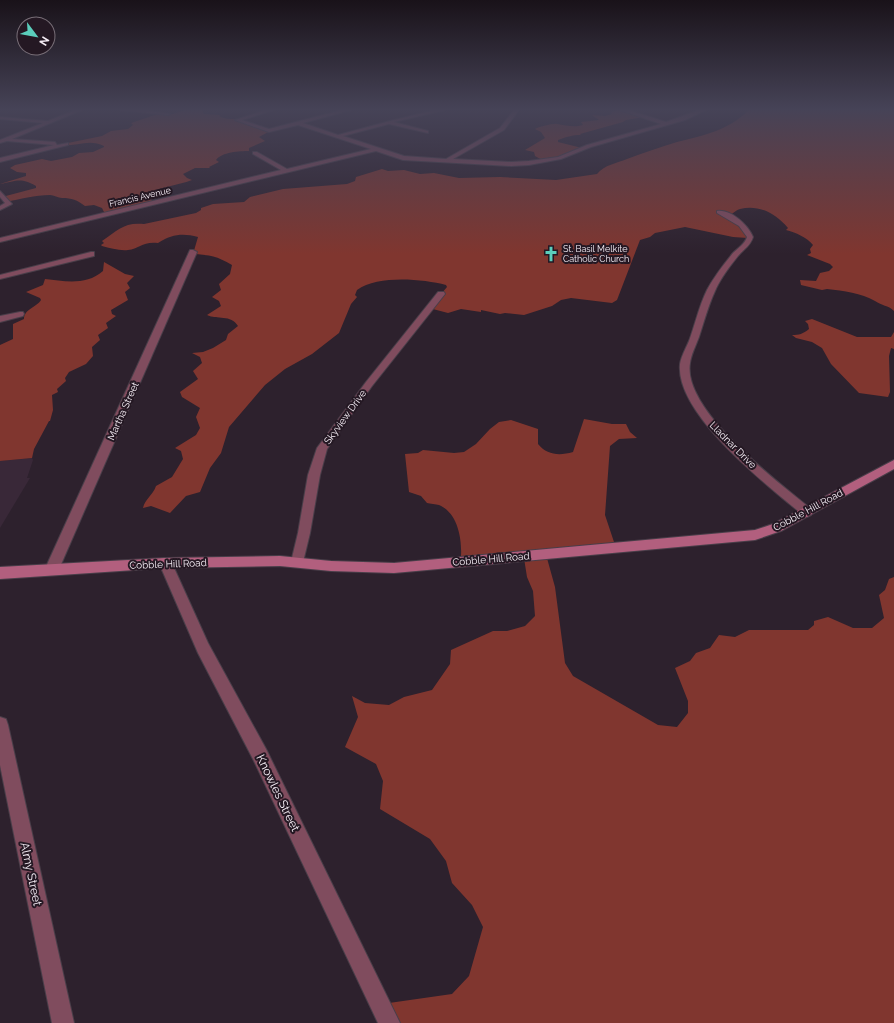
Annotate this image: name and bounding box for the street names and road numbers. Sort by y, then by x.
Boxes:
street label: Francis Avenue [108,185,173,209]
street label: Martha Street [105,380,141,442]
street label: Skyview Drive [322,388,368,446]
street label: Lladnar Drive [707,419,759,471]
street label: Cobble Hill Road [771,487,845,533]
street label: Cobble Hill Road [452,550,530,568]
street label: Cobble Hill Road [129,557,207,571]
street label: Knowles Street [253,752,303,834]
street label: Almy Street [17,841,45,907]

